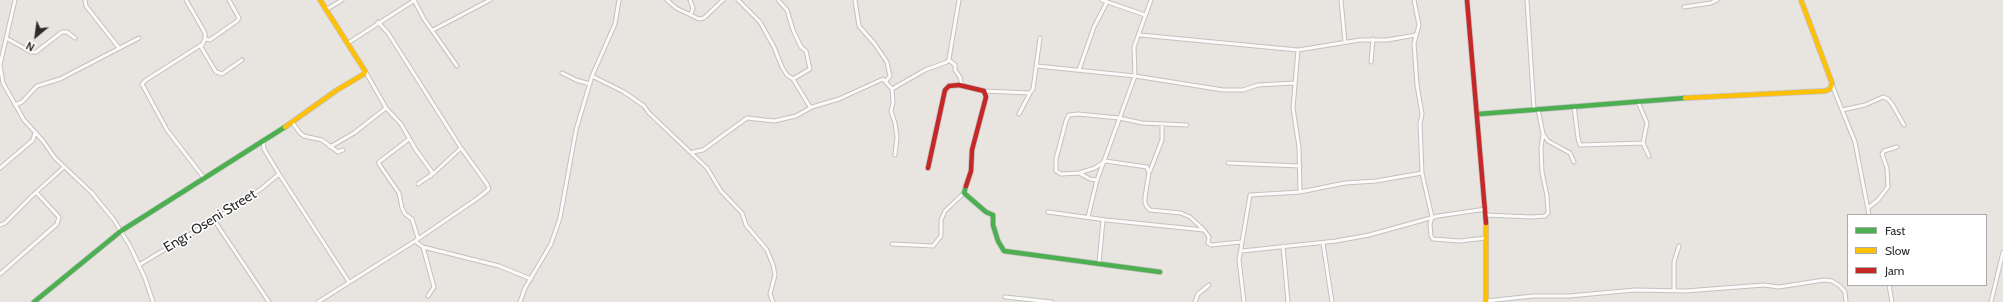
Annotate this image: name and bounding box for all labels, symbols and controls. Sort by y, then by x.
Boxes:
north arrow [16,16,56,56]
text: N [23,38,37,55]
street label: Engr. Oseni Street [161,186,259,256]
legend [1847,214,1987,286]
text: Fast [1885,223,1905,238]
text: Slow [1885,243,1910,258]
text: Jam [1885,263,1904,278]

